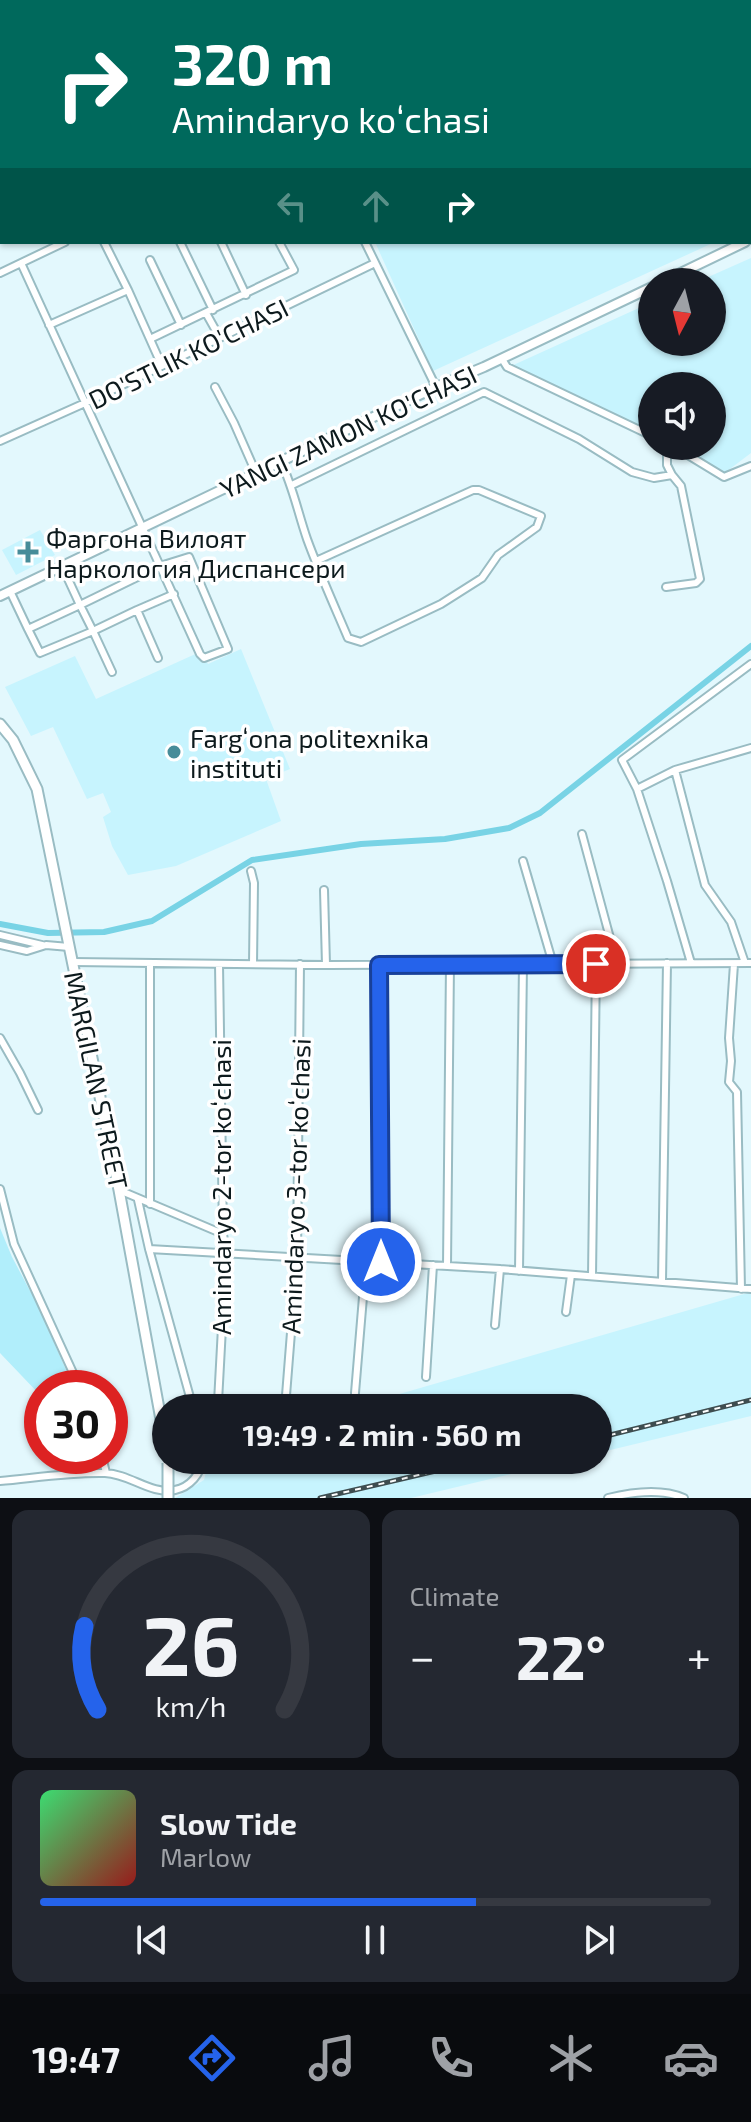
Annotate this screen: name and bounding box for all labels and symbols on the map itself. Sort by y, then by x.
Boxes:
north arrow [638,268,726,356]
street label: DO'STLIK KO'CHASI [83,291,293,415]
street label: YANGI ZAMON KO'CHASI [215,358,481,504]
place label: Фаргона Вилоят Наркология Диспансери [46,522,346,583]
marker: Фаргона Вилоят Наркология Диспансери [17,541,39,563]
place label: Fargʻona politexnika instituti [190,722,429,783]
marker: Fargʻona politexnika instituti [165,743,183,761]
pin [562,930,630,998]
street label: MARGILAN STREET [59,968,135,1192]
street label: Amindaryo 3-tor koʻchasi [274,1038,316,1334]
street label: Amindaryo 2-tor koʻchasi [205,1039,236,1335]
position arrow [339,1220,423,1304]
speed limit sign: 30 [24,1370,128,1474]

